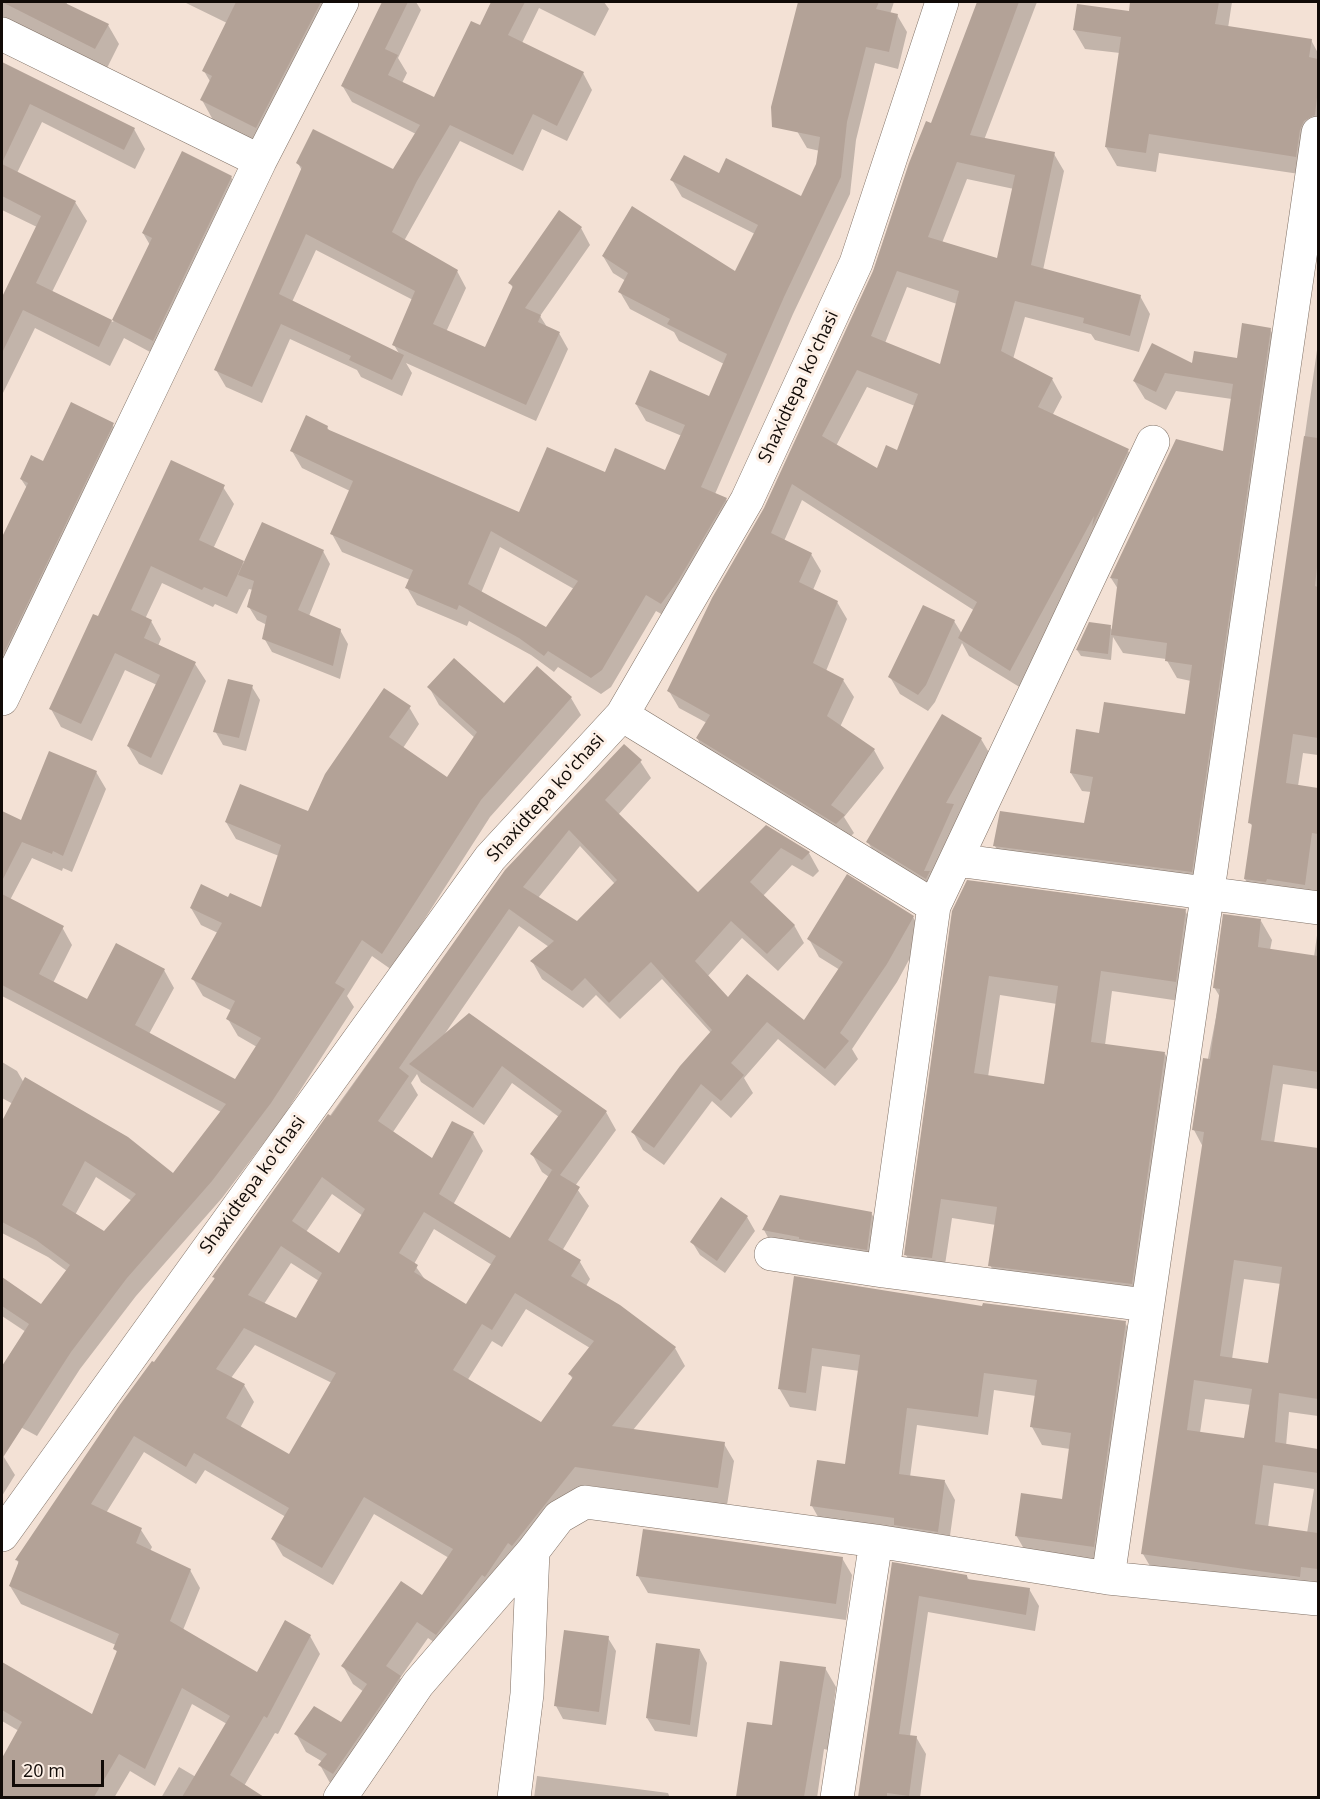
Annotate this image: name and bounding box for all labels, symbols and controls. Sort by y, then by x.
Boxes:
street label: Shaxidtepa ko'chasi [754,308,844,466]
street label: Shaxidtepa ko'chasi [483,729,609,867]
street label: Shaxidtepa ko'chasi [196,1112,310,1258]
scale bar [15,1748,106,1786]
text: 20 m [23,1758,65,1782]

